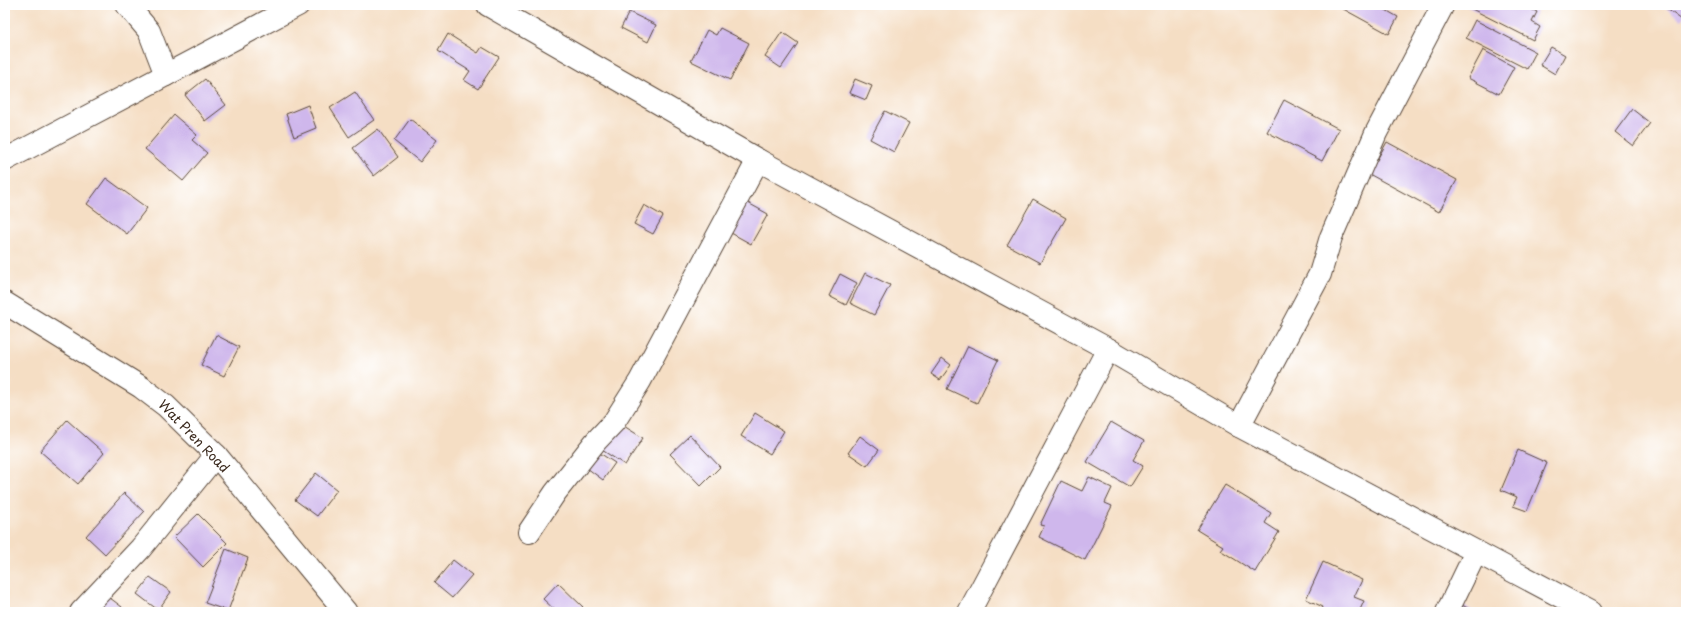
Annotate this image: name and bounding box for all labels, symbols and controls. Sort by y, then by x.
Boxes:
street label: Wat Pren Road [155,395,234,476]

